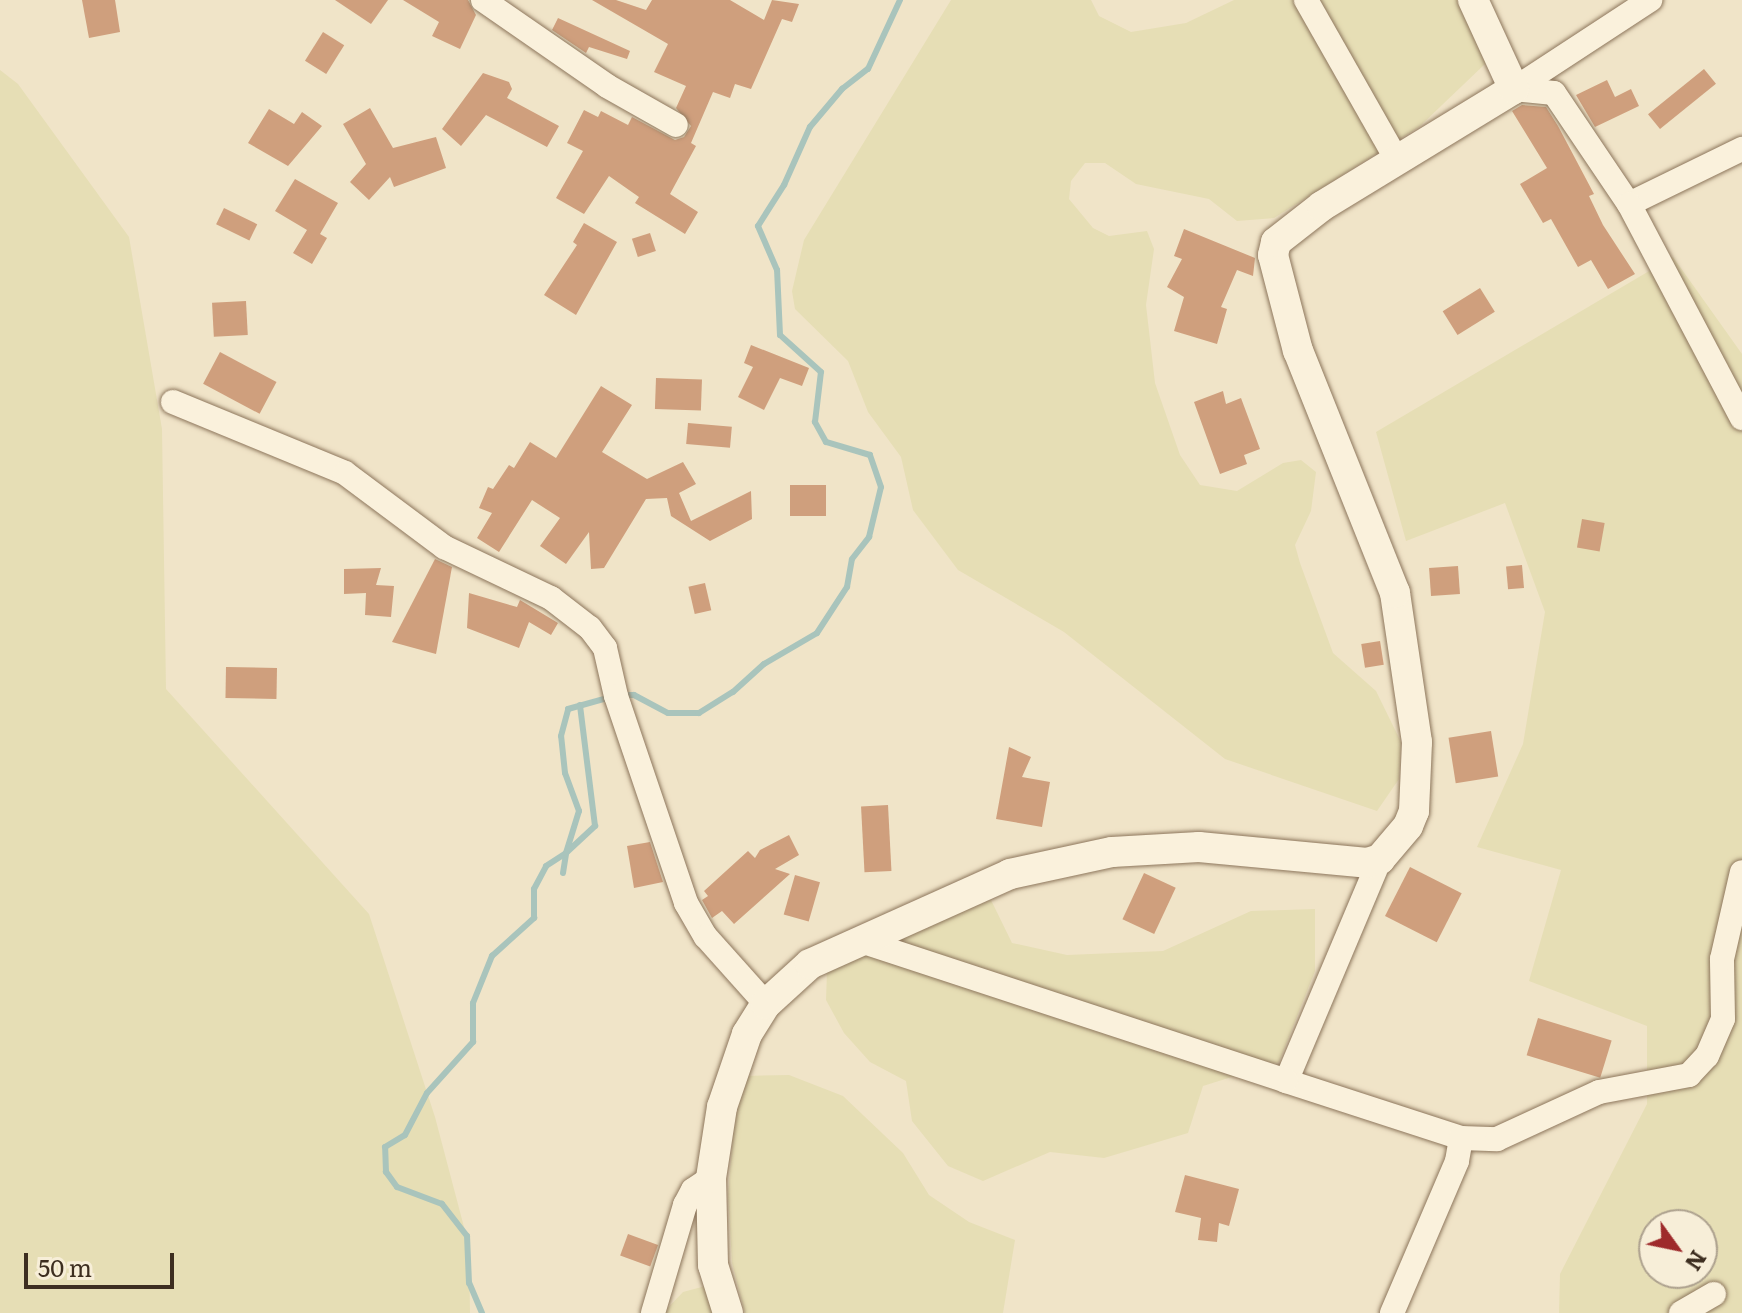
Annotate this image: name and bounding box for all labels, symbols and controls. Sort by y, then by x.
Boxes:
north arrow [1638,1209,1718,1289]
scale bar [28,1237,178,1287]
text: N [1678,1245,1716,1278]
text: 50 m [38,1249,92,1284]

